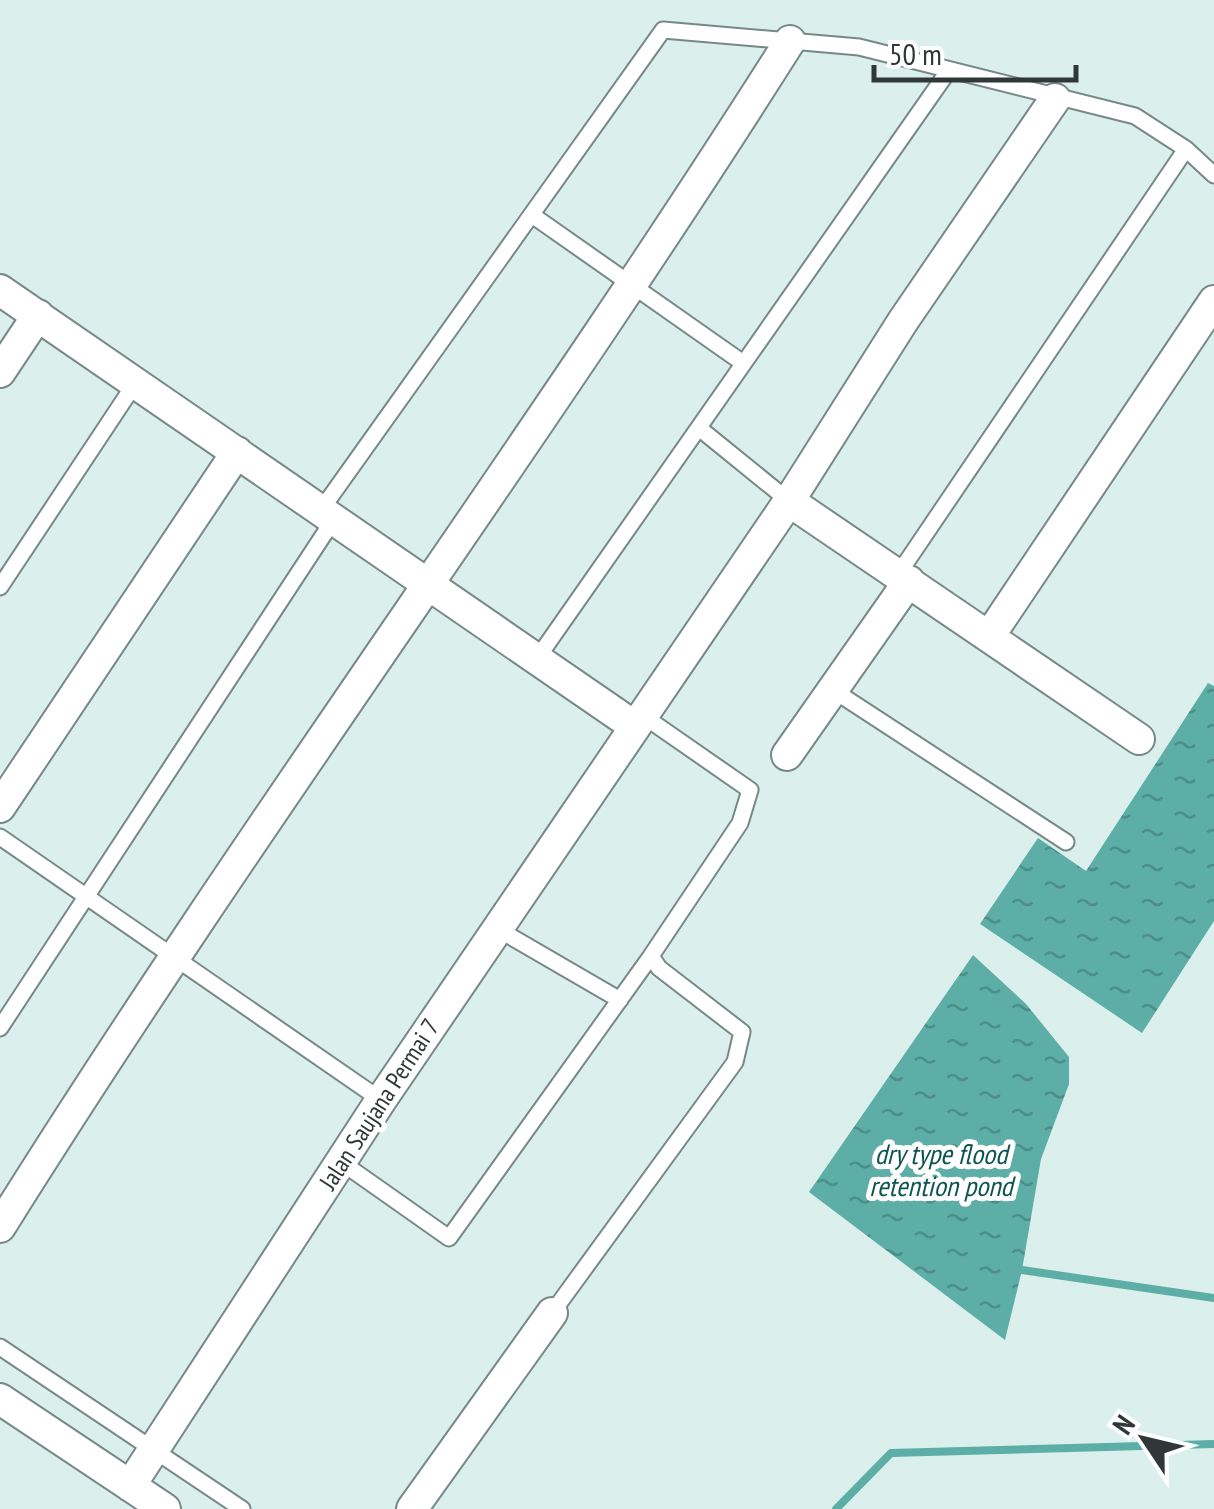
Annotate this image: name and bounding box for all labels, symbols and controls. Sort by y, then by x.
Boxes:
scale bar [874,20,1076,82]
text: 50 m [889,34,942,73]
street label: Jalan Saujana Permai 7 [311,1013,446,1196]
water label: dry type flood retention pond [869,1135,1017,1204]
north arrow [1094,1389,1194,1489]
text: N [1104,1408,1143,1441]

